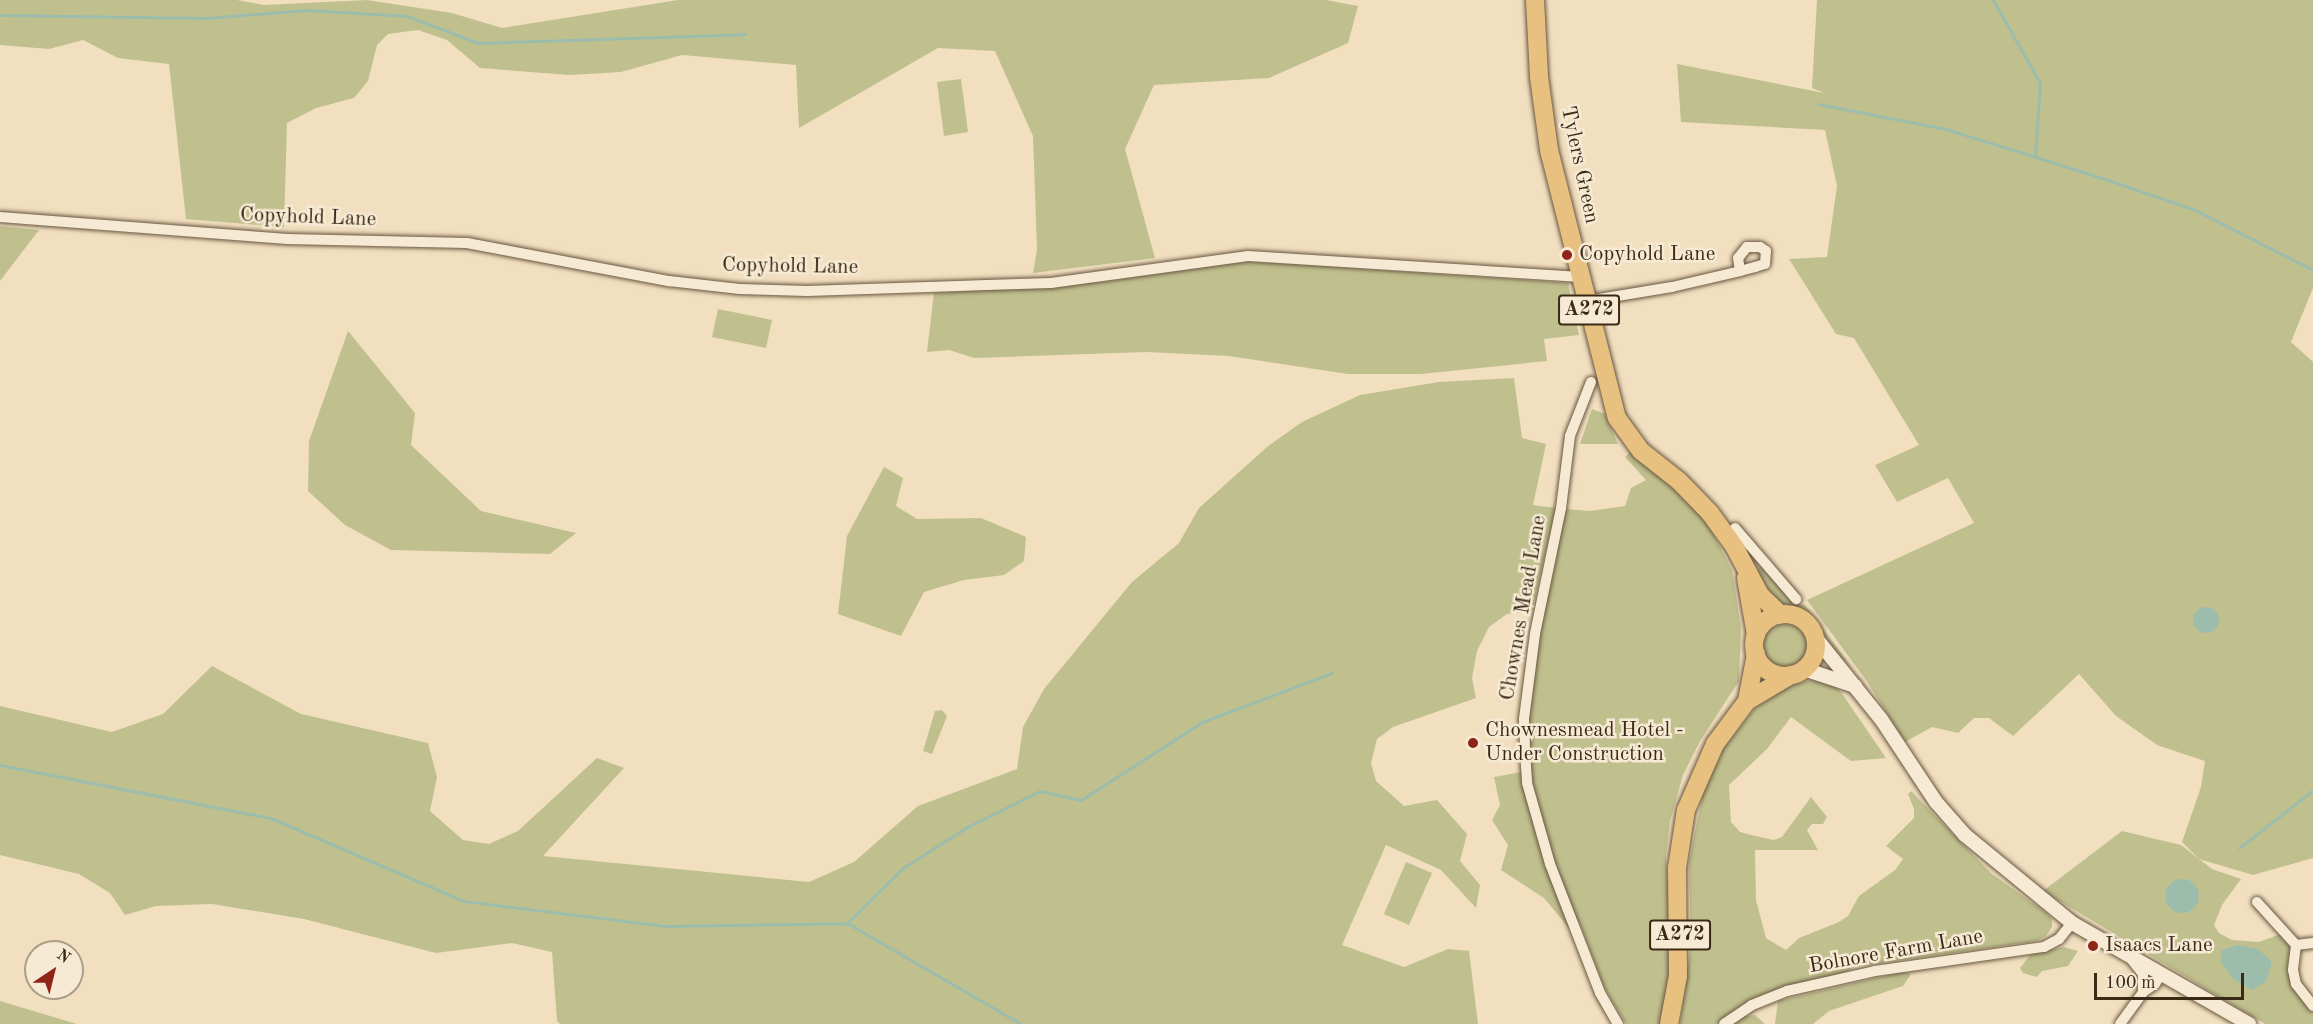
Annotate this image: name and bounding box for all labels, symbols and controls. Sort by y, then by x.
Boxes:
street label: Tylers Green [1554,104,1604,226]
street label: Copyhold Lane [239,203,377,233]
place label: Copyhold Lane [1579,242,1715,268]
marker: Copyhold Lane [1560,248,1574,262]
street label: Copyhold Lane [722,253,858,281]
road number: A272 [1558,293,1620,327]
street label: Chownes Mead Lane [1495,513,1553,703]
place label: Chownesmead Hotel - Under Construction [1485,718,1684,768]
marker: Chownesmead Hotel - Under Construction [1466,736,1480,750]
road number: A272 [1648,918,1712,952]
street label: Bolnore Farm Lane [1807,924,1985,980]
place label: Isaacs Lane [2105,933,2213,959]
marker: Isaacs Lane [2086,939,2100,953]
north arrow [24,940,84,1000]
text: N [54,947,73,967]
scale bar [2097,961,2247,999]
text: 100 m [2105,974,2156,992]

